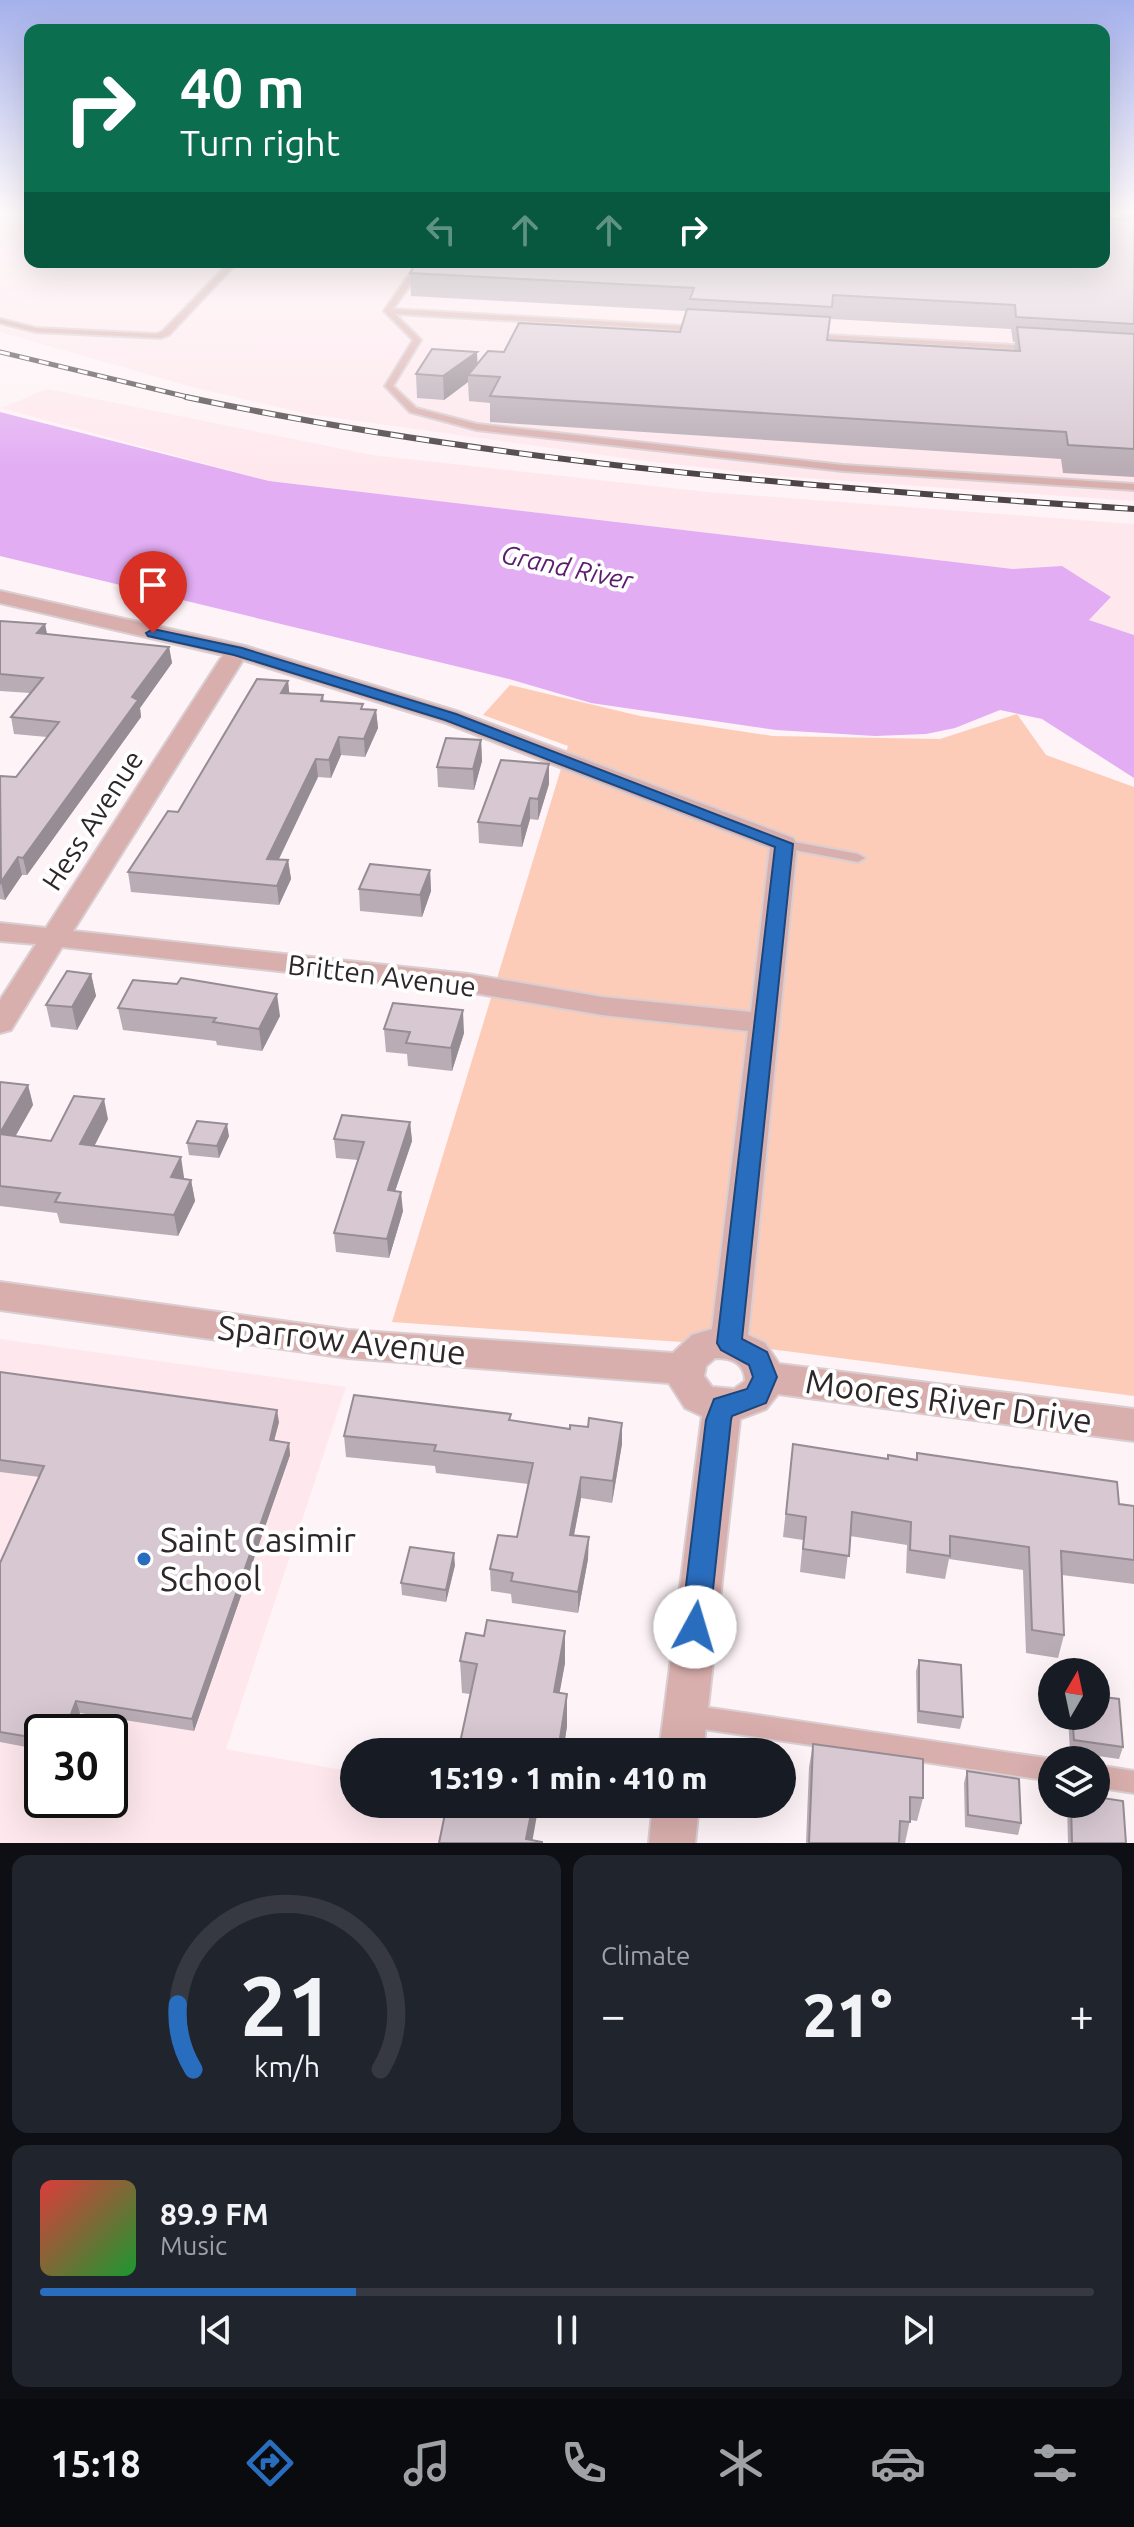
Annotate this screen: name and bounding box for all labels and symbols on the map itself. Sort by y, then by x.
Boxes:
water label: Grand River [499,539,636,595]
pin [119,551,187,633]
street label: Hess Avenue [35,744,149,896]
street label: Britten Avenue [286,948,478,1002]
street label: Sparrow Avenue [216,1307,468,1371]
street label: Moores River Drive [803,1361,1095,1439]
place label: Saint Casimir School [160,1520,356,1597]
marker: Saint Casimir School [135,1550,153,1568]
position arrow [653,1585,737,1669]
north arrow [1038,1658,1110,1730]
speed limit sign: 30 [24,1714,128,1818]

